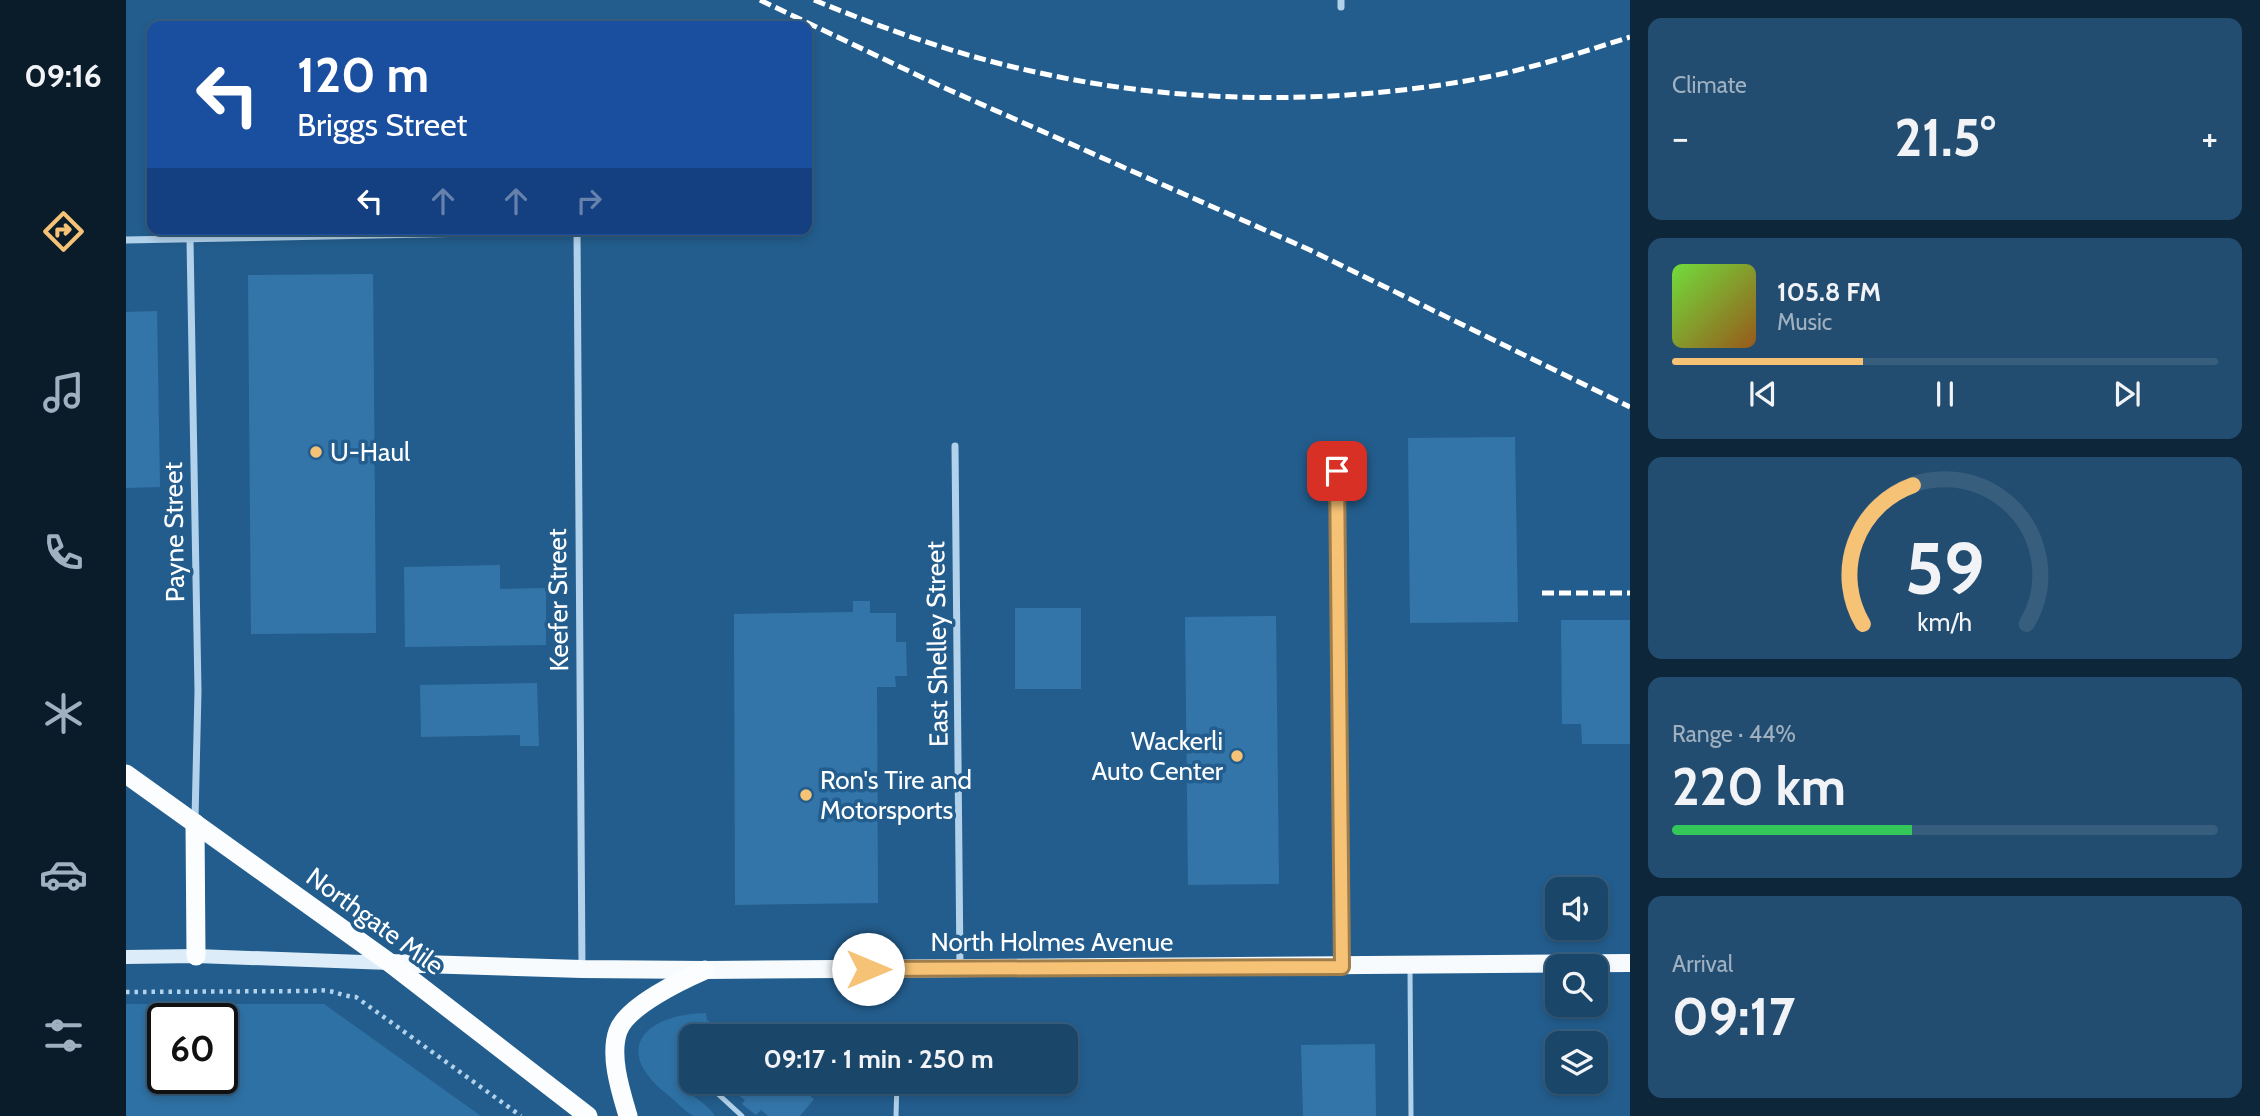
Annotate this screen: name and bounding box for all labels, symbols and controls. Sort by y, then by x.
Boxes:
text: 120 m [297,45,429,104]
icon: left [182,49,273,140]
text: 09:16 [24,56,102,95]
text: Climate [1672,71,1747,99]
text: Briggs Street [297,105,467,144]
text: 21.5° [1894,106,1996,169]
text: − [1672,114,1689,161]
text: + [2201,114,2218,161]
icon: left [351,182,389,220]
icon: ahead [424,182,462,220]
icon: ahead [497,182,535,220]
icon: right [570,182,608,220]
icon: directions [39,207,88,256]
text: 105.8 FM [1777,276,1881,308]
text: Music [1777,308,1832,336]
icon: music [39,368,88,417]
icon: previous [1744,375,1782,413]
icon: pause [1926,375,1964,413]
icon: next [2108,375,2146,413]
place label: U-Haul [330,436,410,468]
pin [1307,441,1367,501]
marker: U-Haul [308,444,324,460]
icon: arrive [1318,452,1356,490]
street label: Payne Street [157,461,191,602]
text: 59 [1905,524,1985,612]
icon: phone [39,528,88,577]
street label: Keefer Street [541,528,575,672]
street label: East Shelley Street [919,541,955,747]
text: km/h [1918,607,1972,637]
icon: climate [39,689,88,738]
text: Range · 44% [1672,720,1796,748]
place label: Wackerli Auto Center [1091,725,1224,787]
marker: Wackerli Auto Center [1229,748,1245,764]
text: 220 km [1672,755,1846,818]
place label: Ron's Tire and Motorsports [820,764,972,826]
marker: Ron's Tire and Motorsports [798,787,814,803]
icon: car [39,850,88,899]
street label: Northgate Mile [300,860,450,982]
map controls [1545,877,1608,1094]
button: sound [1545,877,1608,940]
street label: North Holmes Avenue [931,926,1173,958]
position arrow [831,932,905,1006]
text: Arrival [1672,950,1733,978]
button: search [1545,954,1608,1017]
text: 09:17 [1672,985,1795,1048]
speed limit sign: 60 [147,1003,238,1094]
icon: filters [39,1011,88,1060]
button: layers [1545,1031,1608,1094]
text: 09:17 · 1 min · 250 m [763,1043,994,1075]

